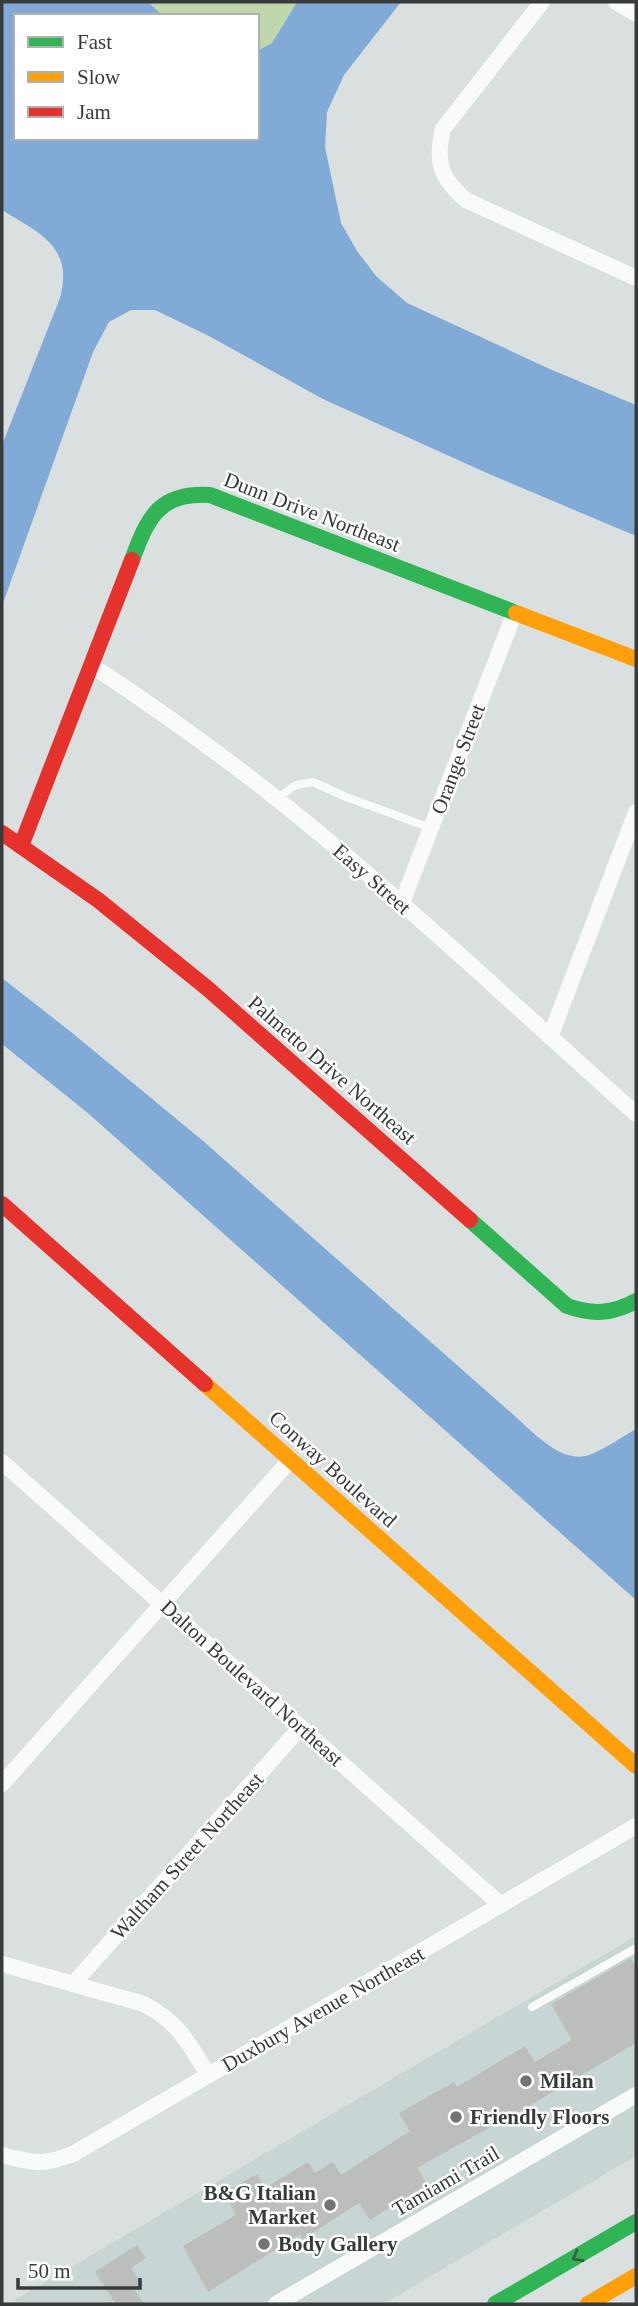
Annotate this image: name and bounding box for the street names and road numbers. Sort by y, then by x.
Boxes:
street label: Dunn Drive Northeast [221,467,404,557]
street label: Orange Street [426,700,490,817]
street label: Easy Street [328,839,416,919]
street label: Palmetto Drive Northeast [243,991,421,1150]
street label: Conway Boulevard [265,1406,402,1533]
street label: Dalton Boulevard Northeast [156,1595,348,1771]
street label: Waltham Street Northeast [106,1767,268,1944]
street label: Duxbury Avenue Northeast [218,1941,428,2077]
street label: Tamiami Trail [388,2141,504,2221]

